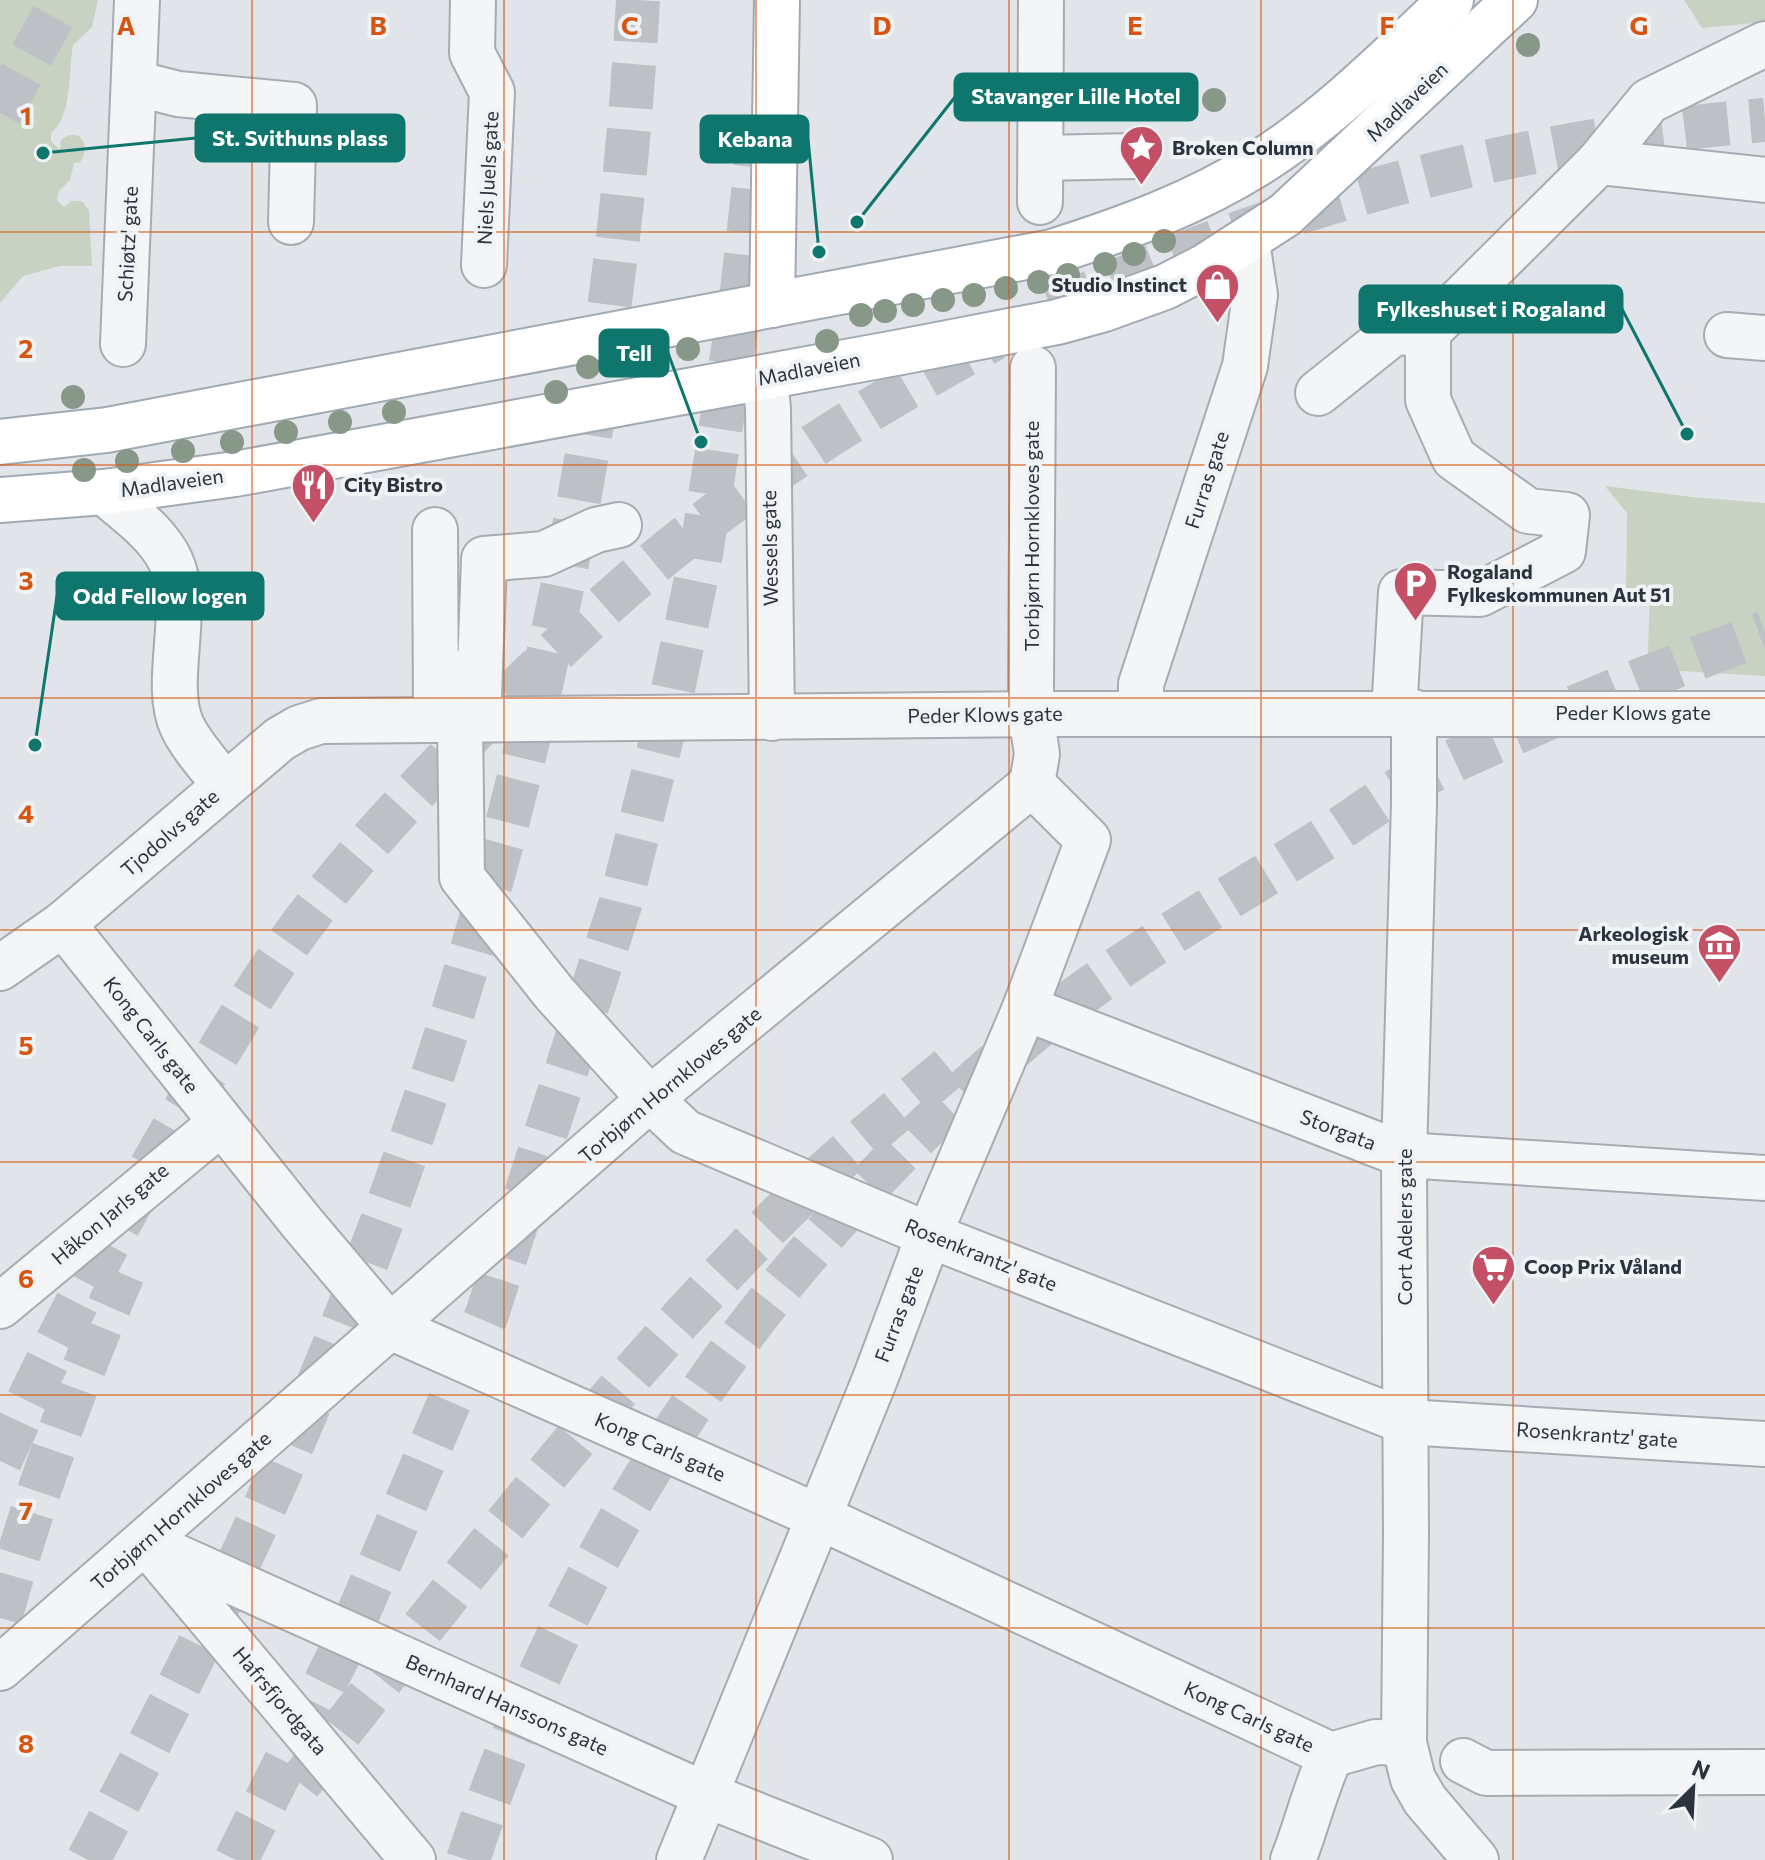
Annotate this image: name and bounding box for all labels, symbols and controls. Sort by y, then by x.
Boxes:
text: A [117,9,136,40]
text: B [369,9,387,40]
text: C [621,9,639,40]
text: D [872,9,892,40]
text: E [1127,9,1143,40]
text: F [1379,9,1395,40]
text: G [1630,9,1648,40]
street label: Madlaveien [1361,57,1452,146]
callout: Stavanger Lille Hotel [955,74,1197,120]
text: Stavanger Lille Hotel [971,82,1181,109]
text: 1 [20,99,32,130]
street label: Niels Juels gate [472,110,502,246]
callout: St. Svithuns plass [196,115,404,161]
callout: Kebana [701,116,808,162]
text: St. Svithuns plass [212,124,388,151]
place icon: Broken Column [1117,124,1165,187]
text: Kebana [718,125,792,152]
place label: Broken Column [1172,135,1314,159]
street label: Schiøtz' gate [112,186,142,302]
shop icon: Studio Instinct [1194,261,1242,324]
place label: Studio Instinct [1052,272,1187,296]
callout: Fylkeshuset i Rogaland [1360,286,1622,332]
text: Fylkeshuset i Rogaland [1376,295,1606,322]
callout: Tell [600,330,668,376]
text: 2 [19,332,33,363]
text: Tell [616,339,652,366]
street label: Madlaveien [756,346,862,390]
street label: Torbjørn Hornkloves gate [1019,421,1043,651]
street label: Furras gate [1179,428,1233,532]
restaurant icon: City Bistro [289,461,337,524]
street label: Madlaveien [119,463,225,501]
place label: City Bistro [344,472,443,496]
street label: Wessels gate [756,490,782,606]
parking icon: Rogaland Fylkeskommunen Aut 51 [1392,559,1440,622]
place label: Rogaland Fylkeskommunen Aut 51 [1447,559,1671,606]
text: 3 [18,564,34,595]
callout: Odd Fellow logen [57,573,263,619]
text: Odd Fellow logen [73,582,247,609]
street label: Peder Klows gate [1555,700,1711,724]
street label: Peder Klows gate [907,701,1063,727]
street label: Tjodolvs gate [116,783,223,881]
text: 4 [18,797,34,828]
place label: Arkeologisk museum [1578,921,1690,968]
museum icon: Arkeologisk museum [1696,921,1744,984]
street label: Kong Carls gate [99,972,205,1097]
street label: Torbjørn Hornkloves gate [573,1001,765,1167]
text: 5 [18,1029,34,1060]
street label: Storgata [1297,1104,1380,1154]
street label: Cort Adelers gate [1392,1148,1416,1306]
street label: Håkon Jarls gate [46,1157,173,1269]
street label: Rosenkrantz' gate [902,1213,1061,1296]
supermarket icon: Coop Prix Våland [1469,1243,1517,1306]
place label: Coop Prix Våland [1524,1254,1682,1278]
text: 6 [18,1262,34,1293]
street label: Furras gate [869,1262,927,1365]
street label: Kong Carls gate [591,1407,730,1486]
street label: Rosenkrantz' gate [1515,1416,1679,1452]
street label: Torbjørn Hornkloves gate [86,1426,275,1595]
text: 7 [19,1494,33,1525]
street label: Hafrsfjordgata [229,1641,333,1759]
street label: Bernhard Hanssons gate [402,1649,612,1760]
street label: Kong Carls gate [1181,1675,1318,1757]
text: 8 [18,1727,34,1758]
north arrow [1653,1748,1733,1828]
text: N [1688,1754,1714,1785]

